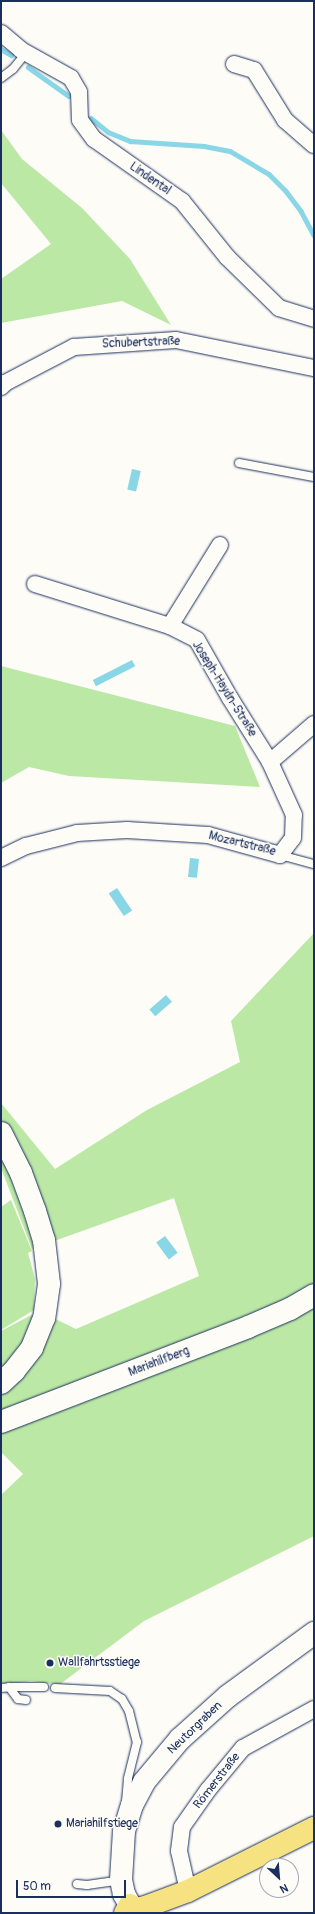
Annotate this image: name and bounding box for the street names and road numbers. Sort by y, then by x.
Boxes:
street label: Lindental [127,160,173,198]
street label: Schubertstraße [102,334,180,352]
street label: Joseph-Haydn-Straße [189,638,259,740]
street label: Mozartstraße [207,829,277,859]
street label: Mariahilfberg [127,1344,191,1380]
street label: Neutorgraben [165,1699,225,1757]
street label: Römerstraße [191,1750,243,1812]

